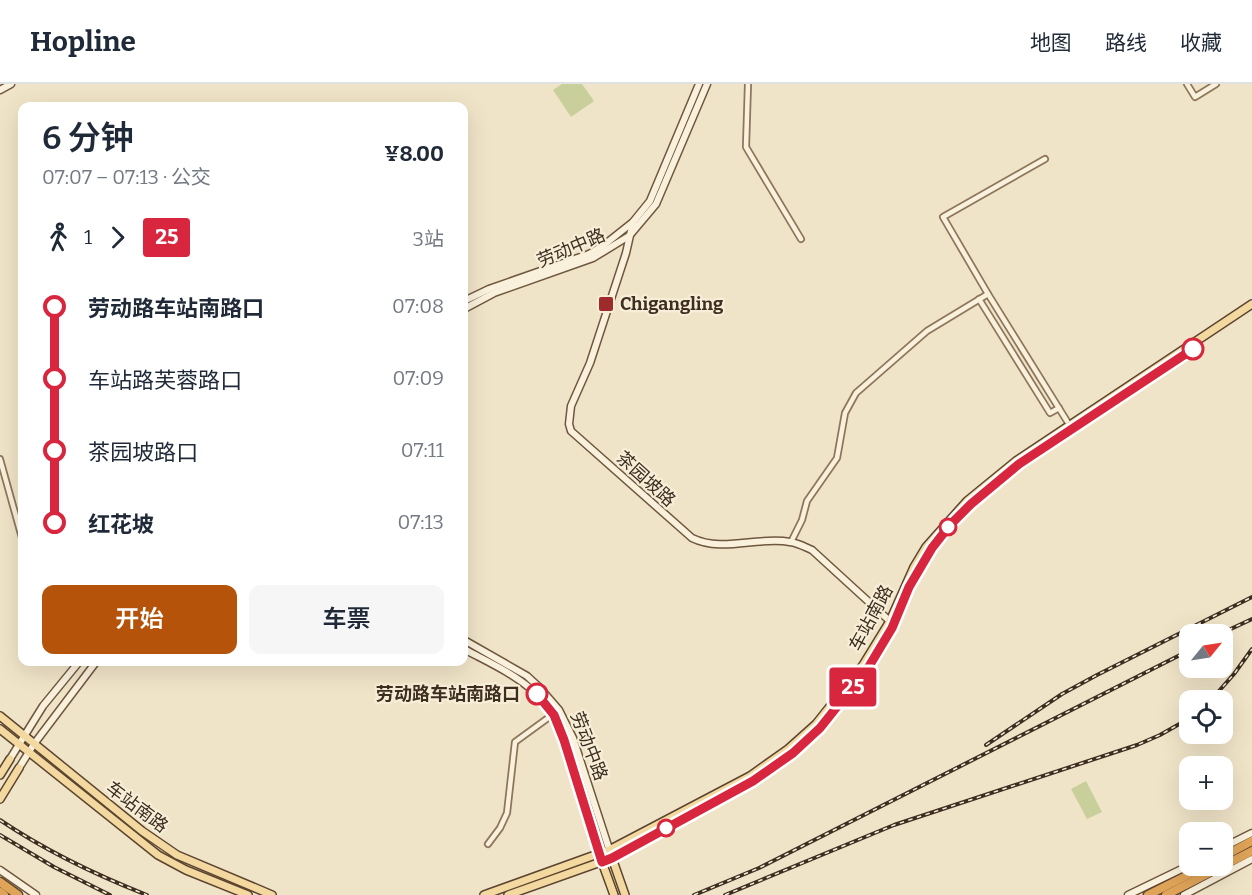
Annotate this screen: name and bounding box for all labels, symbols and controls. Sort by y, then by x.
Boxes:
text: Hopline [30,25,136,58]
text: 地图 [1030,30,1072,56]
text: 路线 [1105,30,1147,56]
text: 收藏 [1180,30,1222,56]
text: 6 分钟 [42,118,134,158]
text: ¥8.00 [384,140,444,167]
text: 07:07 – 07:13 · 公交 [42,165,211,189]
icon: walk [42,221,75,254]
icon: forward [101,221,134,254]
text: 25 [155,224,178,250]
street label: 劳动中路 [534,224,608,272]
text: 1 [84,225,92,249]
text: 3站 [413,227,444,251]
place label: Chigangling [620,293,724,315]
text: 07:08 [392,294,444,318]
text: 劳动路车站南路口 [88,295,264,322]
marker: Chigangling [597,295,615,313]
unlabelled marker [1182,338,1204,360]
text: 07:09 [392,366,444,390]
text: 车站路芙蓉路口 [88,367,242,394]
text: 07:11 [401,438,444,462]
text: 茶园坡路口 [88,439,198,466]
street label: 茶园坡路 [612,447,680,511]
text: 07:13 [397,510,444,534]
text: 红花坡 [88,511,154,538]
unlabelled marker [939,518,957,536]
street label: 车站南路 [844,581,898,655]
button: 开始 [42,585,237,654]
button: 车票 [249,585,444,654]
north arrow [1179,624,1233,678]
map controls [1179,624,1233,876]
line badge: 25 [826,668,880,706]
text: 25 [841,674,865,700]
place label: 劳动路车站南路口 [376,683,520,705]
marker: 劳动路车站南路口 [526,683,548,705]
button: locate [1179,690,1233,744]
street label: 劳动中路 [566,708,612,784]
button: + [1179,756,1233,810]
street label: 车站南路 [102,777,172,837]
unlabelled marker [657,819,675,837]
button: − [1179,822,1233,876]

